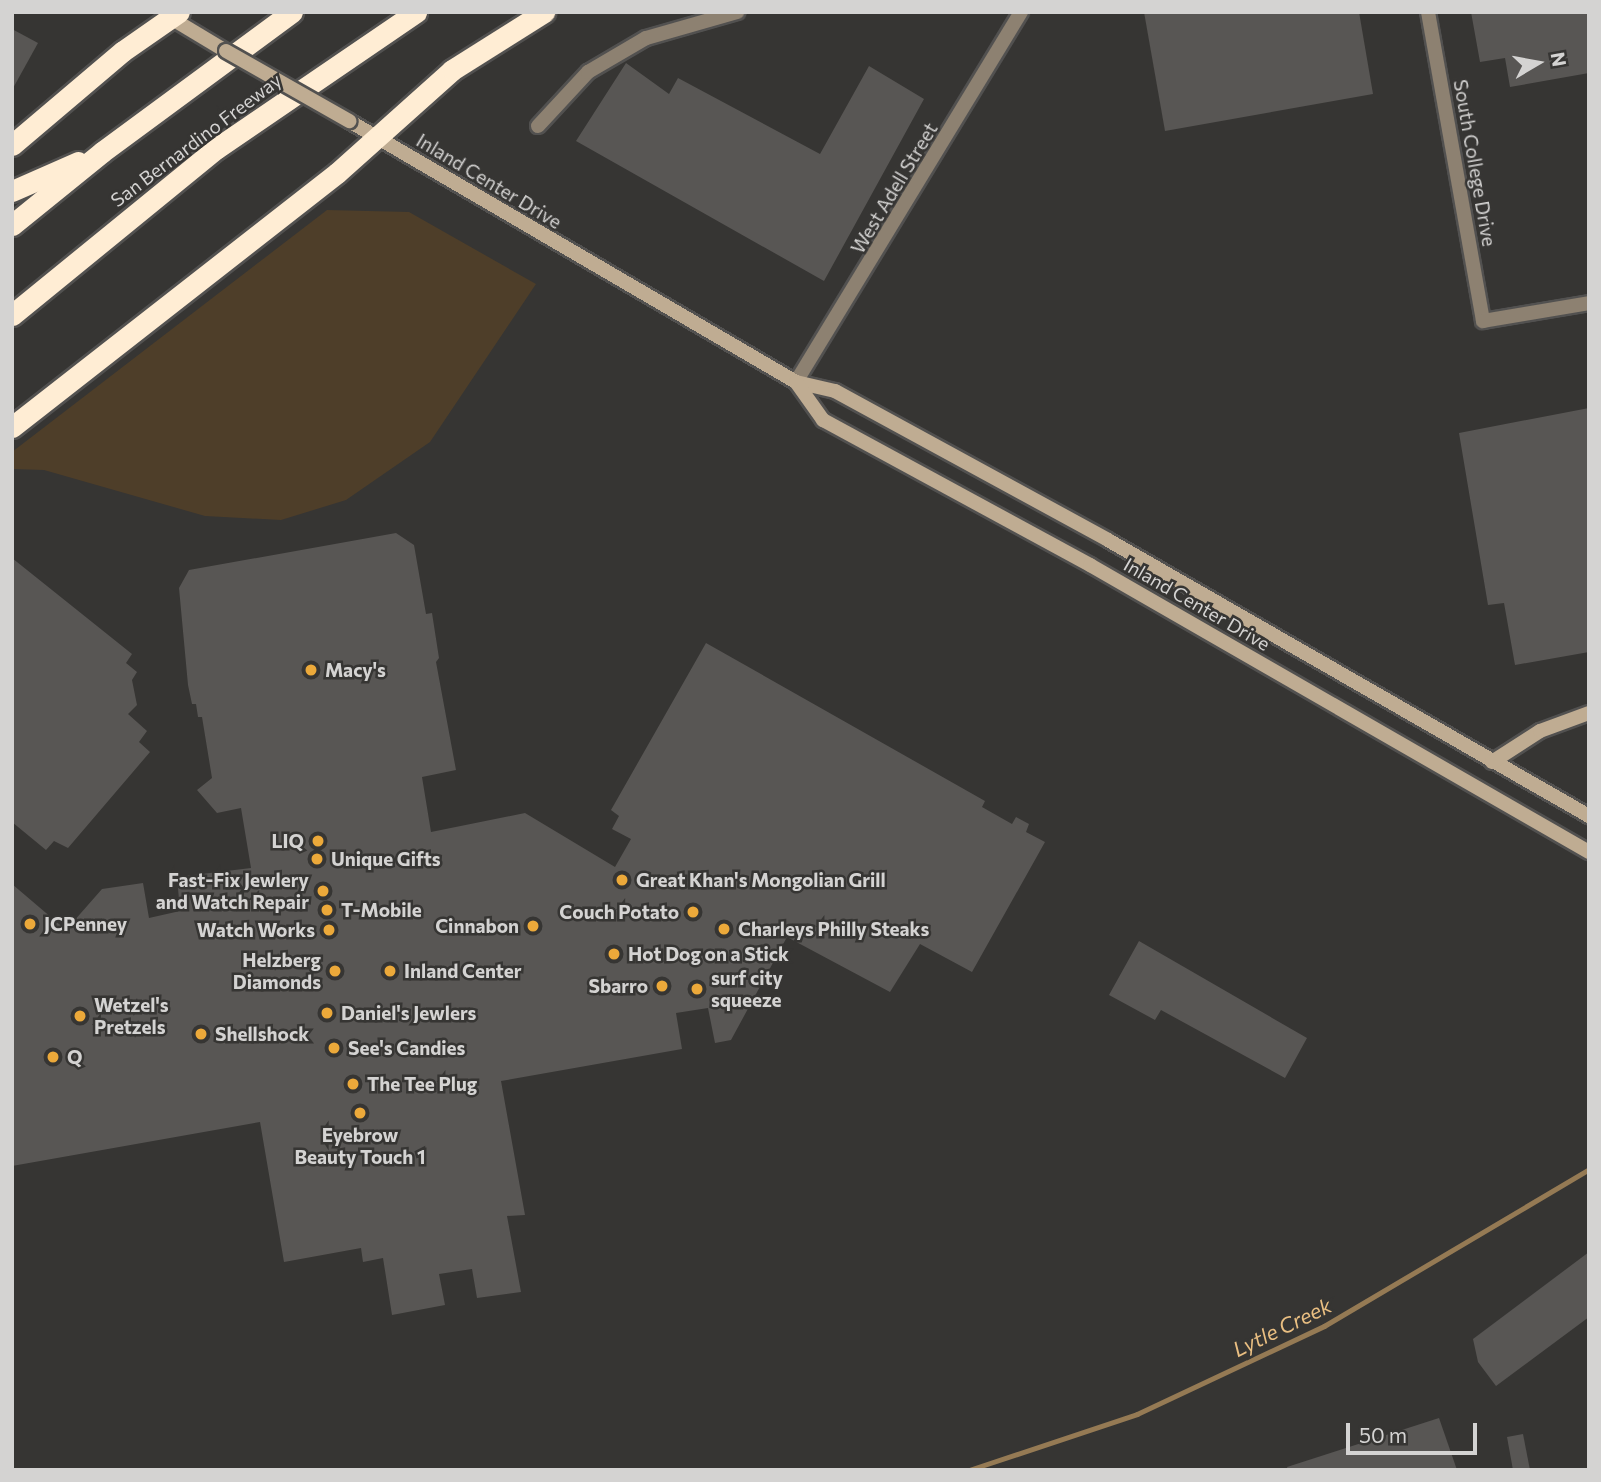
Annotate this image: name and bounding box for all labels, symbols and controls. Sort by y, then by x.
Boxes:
north arrow [1503,28,1573,98]
text: N [1547,50,1572,68]
street label: San Bernardino Freeway [106,68,286,212]
street label: South College Drive [1449,78,1501,248]
street label: West Adell Street [846,118,942,258]
street label: Inland Center Drive [412,129,566,233]
street label: Inland Center Drive [1120,553,1274,655]
place label: Macy's [325,659,386,681]
marker: Macy's [303,662,319,678]
place label: LIQ [272,830,304,852]
marker: LIQ [310,833,326,849]
place label: Unique Gifts [331,848,441,870]
marker: Unique Gifts [309,851,325,867]
place label: Fast-Fix Jewlery and Watch Repair [156,869,309,913]
place label: Great Khan's Mongolian Grill [636,869,886,891]
marker: Great Khan's Mongolian Grill [614,872,630,888]
marker: Fast-Fix Jewlery and Watch Repair [315,883,331,899]
place label: T-Mobile [341,899,422,921]
place label: Couch Potato [559,901,679,923]
marker: T-Mobile [319,902,335,918]
marker: Couch Potato [685,904,701,920]
place label: JCPenney [44,913,127,935]
place label: Cinnabon [435,915,519,937]
marker: JCPenney [22,916,38,932]
marker: Cinnabon [525,918,541,934]
place label: Charleys Philly Steaks [738,918,929,940]
place label: Watch Works [197,919,315,941]
marker: Charleys Philly Steaks [716,921,732,937]
marker: Watch Works [321,922,337,938]
place label: Hot Dog on a Stick [628,943,789,965]
marker: Hot Dog on a Stick [606,946,622,962]
place label: Helzberg Diamonds [233,949,321,993]
place label: Inland Center [404,960,522,982]
marker: Helzberg Diamonds [327,963,343,979]
marker: Inland Center [382,963,398,979]
place label: surf city squeeze [711,967,783,1011]
place label: Sbarro [589,975,648,997]
marker: Sbarro [654,978,670,994]
marker: surf city squeeze [689,981,705,997]
place label: Wetzel's Pretzels [94,994,169,1038]
place label: Daniel's Jewlers [341,1002,476,1024]
marker: Daniel's Jewlers [319,1005,335,1021]
marker: Wetzel's Pretzels [72,1008,88,1024]
place label: Shellshock [215,1023,309,1045]
marker: Shellshock [193,1026,209,1042]
place label: See's Candies [348,1037,465,1059]
marker: See's Candies [326,1040,342,1056]
place label: Q [67,1046,82,1068]
marker: Q [45,1049,61,1065]
place label: The Tee Plug [367,1073,477,1095]
marker: The Tee Plug [345,1076,361,1092]
marker: Eyebrow Beauty Touch 1 [352,1105,368,1121]
place label: Eyebrow Beauty Touch 1 [295,1124,425,1168]
water label: Lytle Creek [1228,1292,1336,1362]
scale bar [1349,1408,1480,1452]
text: 50 m [1359,1422,1407,1447]

